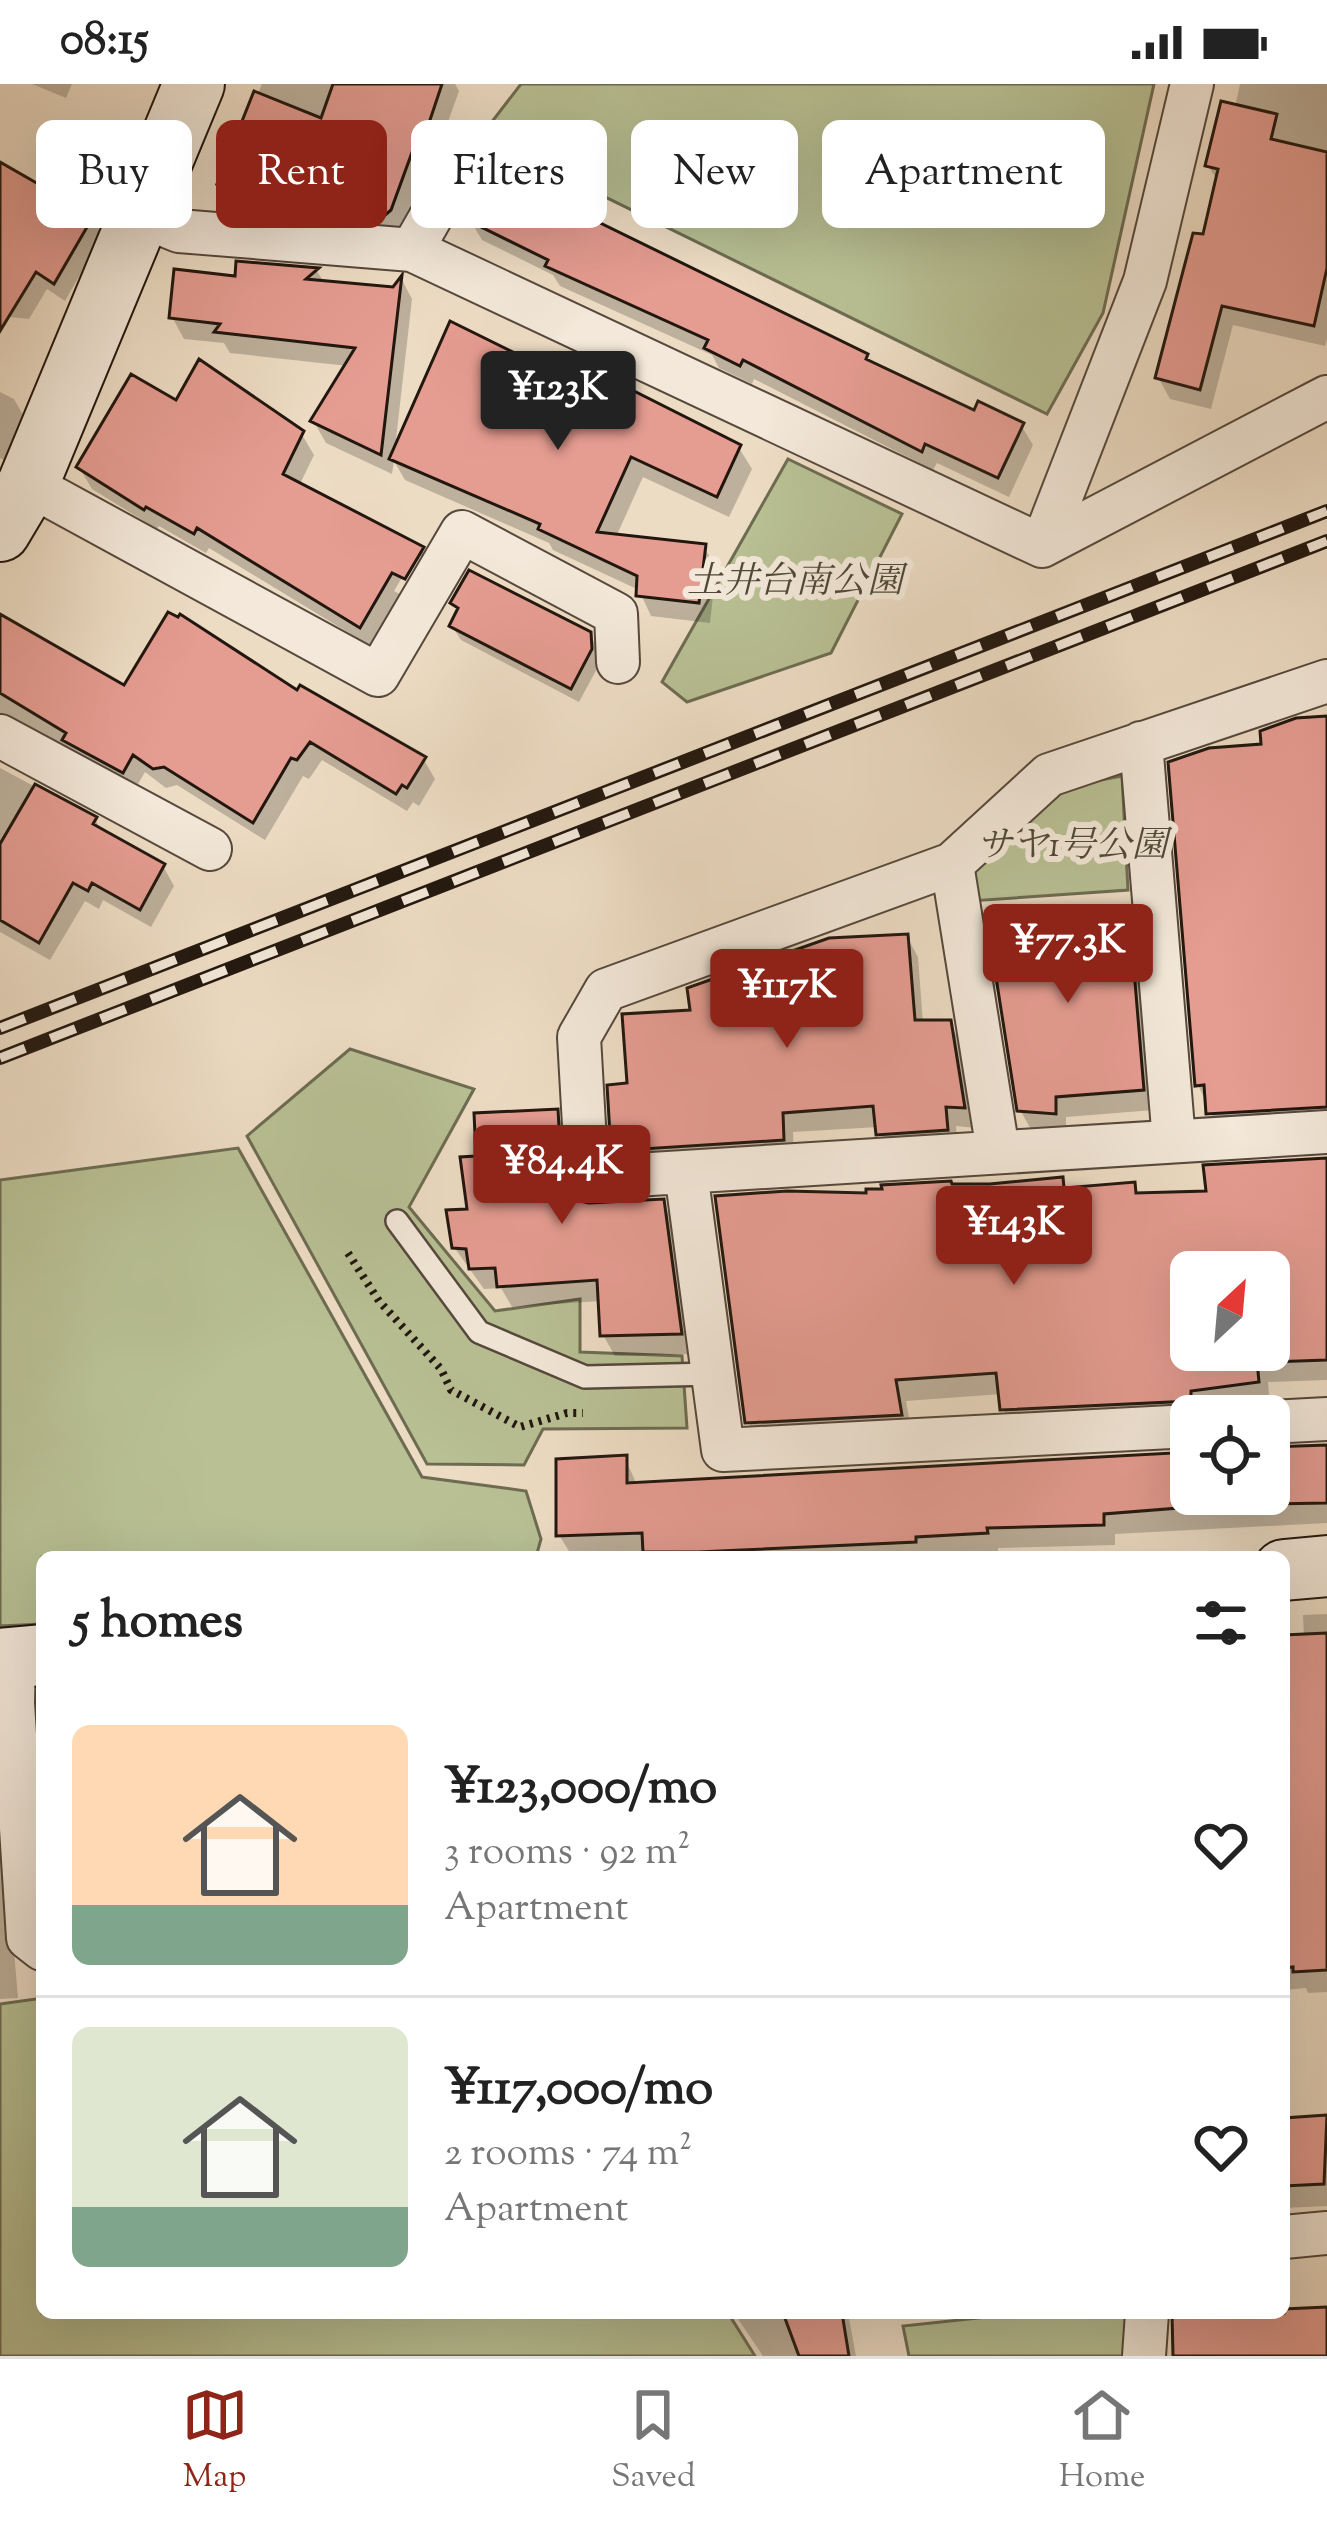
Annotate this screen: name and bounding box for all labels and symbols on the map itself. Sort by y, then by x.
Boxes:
pin: ¥123K [474,351,642,453]
park label: 土井台南公園 [687,557,908,609]
park label: サヤ1号公園 [976,821,1173,873]
pin: ¥77.3K [970,904,1166,1006]
pin: ¥117K [703,949,871,1051]
pin: ¥84.4K [464,1125,660,1227]
pin: ¥143K [930,1186,1098,1288]
north arrow [1170,1251,1290,1371]

